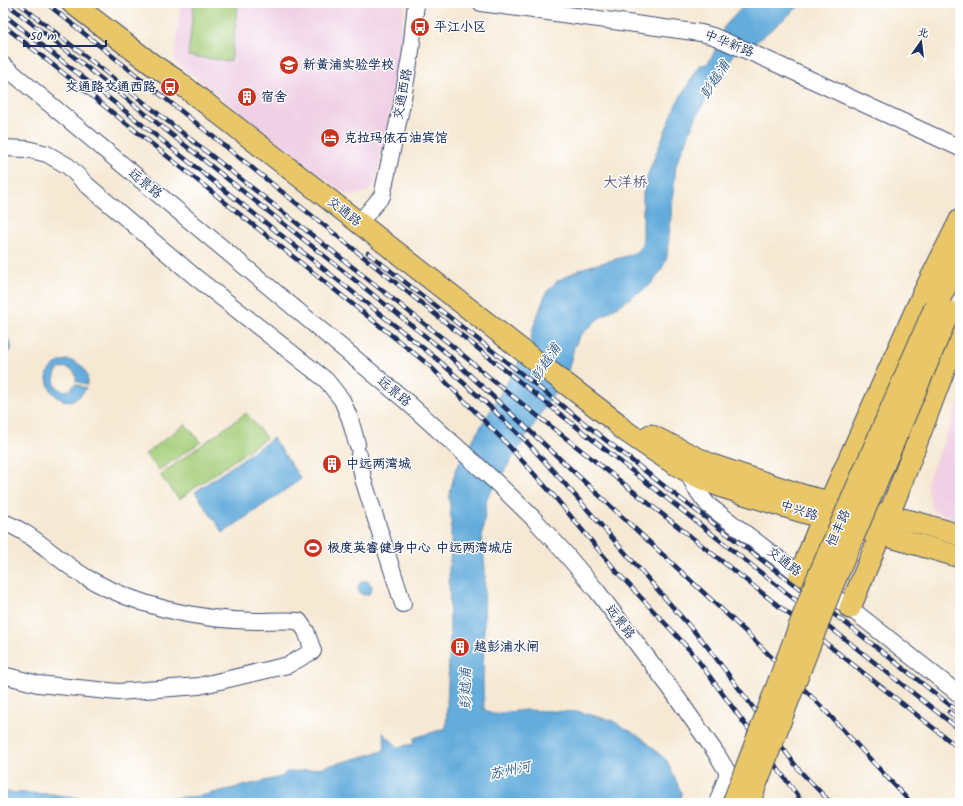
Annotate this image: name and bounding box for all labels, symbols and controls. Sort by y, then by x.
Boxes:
bus stop icon: 平江小区 [409,16,431,38]
place label: 平江小区 [434,17,486,38]
scale bar [24,22,106,48]
north arrow [901,22,941,62]
text: 北 [916,23,931,43]
street label: 中华新路 [701,25,757,63]
text: 50 m [30,27,57,46]
school or university icon: 新黄浦实验学校 [278,54,300,76]
place label: 新黄浦实验学校 [303,55,394,76]
water label: 彭越浦 [694,55,737,104]
street label: 交通西路 [388,66,418,122]
bus stop icon: 交通路交通西路 [159,76,181,98]
place label: 交通路交通西路 [65,77,156,98]
building icon: 宿舍 [236,86,258,108]
place label: 宿舍 [261,87,287,108]
hotel icon: 克拉玛依石油宾馆 [319,127,341,149]
place label: 克拉玛依石油宾馆 [344,128,448,149]
street label: 远景路 [123,163,167,205]
district label: 大洋桥 [602,171,648,195]
street label: 交通路 [322,192,366,232]
water label: 彭越浦 [525,338,568,387]
street label: 远景路 [372,371,416,413]
building icon: 中远两湾城 [321,453,343,475]
place label: 中远两湾城 [346,454,411,475]
street label: 中兴路 [777,495,821,527]
street label: 恒丰路 [821,506,857,550]
sports icon: 极度英睿健身中心 中远两湾城店 [302,537,324,559]
place label: 极度英睿健身中心 中远两湾城店 [327,538,514,559]
street label: 交通路 [762,542,806,582]
street label: 远景路 [600,600,640,644]
building icon: 越彭浦水闸 [449,636,471,658]
place label: 越彭浦水闸 [473,637,539,658]
water label: 彭越浦 [455,666,477,710]
water label: 苏州河 [487,755,535,786]

